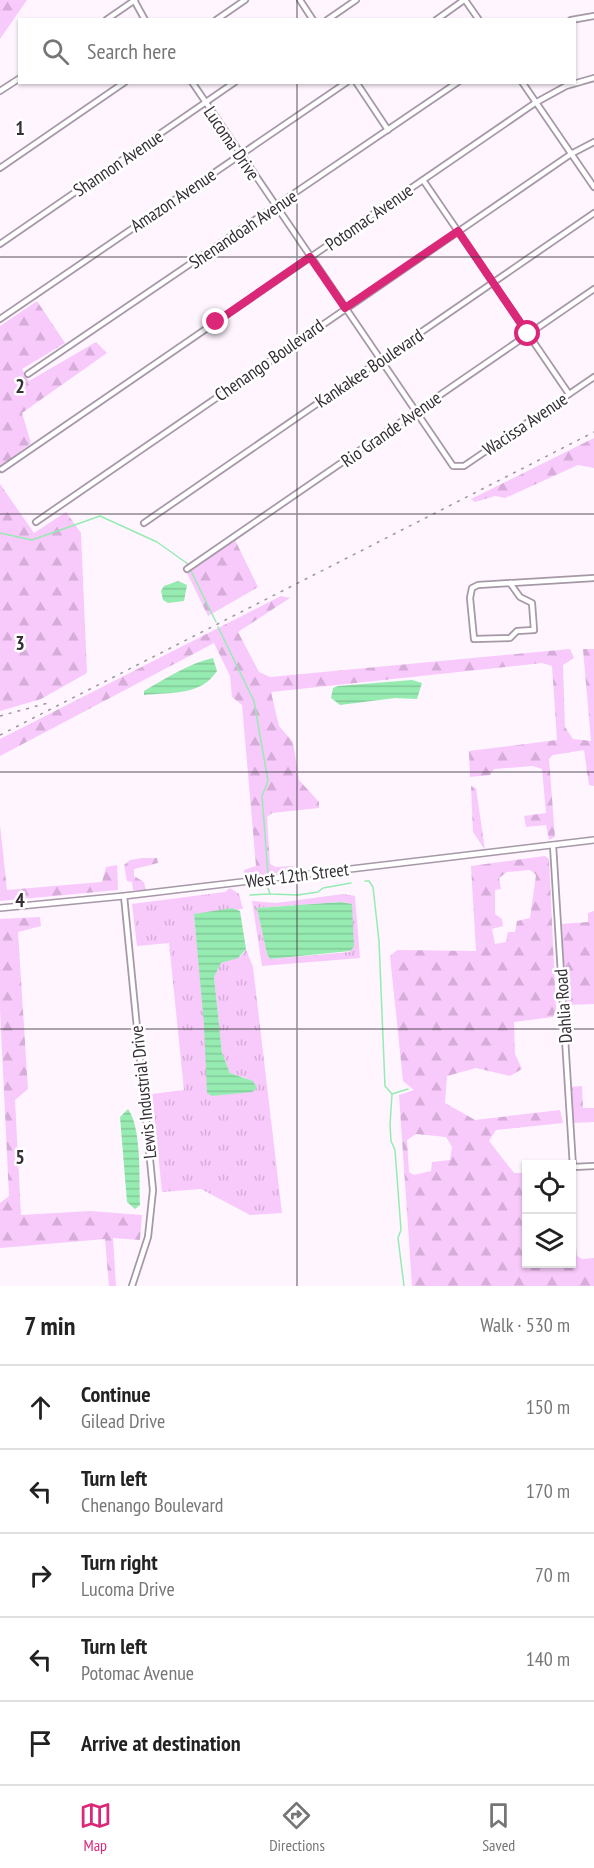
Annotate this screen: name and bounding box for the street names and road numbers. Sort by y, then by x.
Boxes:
street label: Lucoma Drive [199,102,265,184]
street label: Shannon Avenue [69,125,167,201]
street label: Amazon Avenue [126,163,220,237]
street label: Potomac Avenue [321,178,417,256]
street label: Shenandoah Avenue [185,184,301,274]
street label: Chenango Boulevard [210,314,328,406]
street label: Kankakee Boulevard [311,323,427,413]
street label: Rio Grande Avenue [336,386,446,472]
street label: Wacissa Avenue [478,387,572,461]
street label: West 12th Street [244,857,350,893]
street label: Dahlia Road [549,968,577,1044]
street label: Lewis Industrial Drive [125,1024,161,1160]

